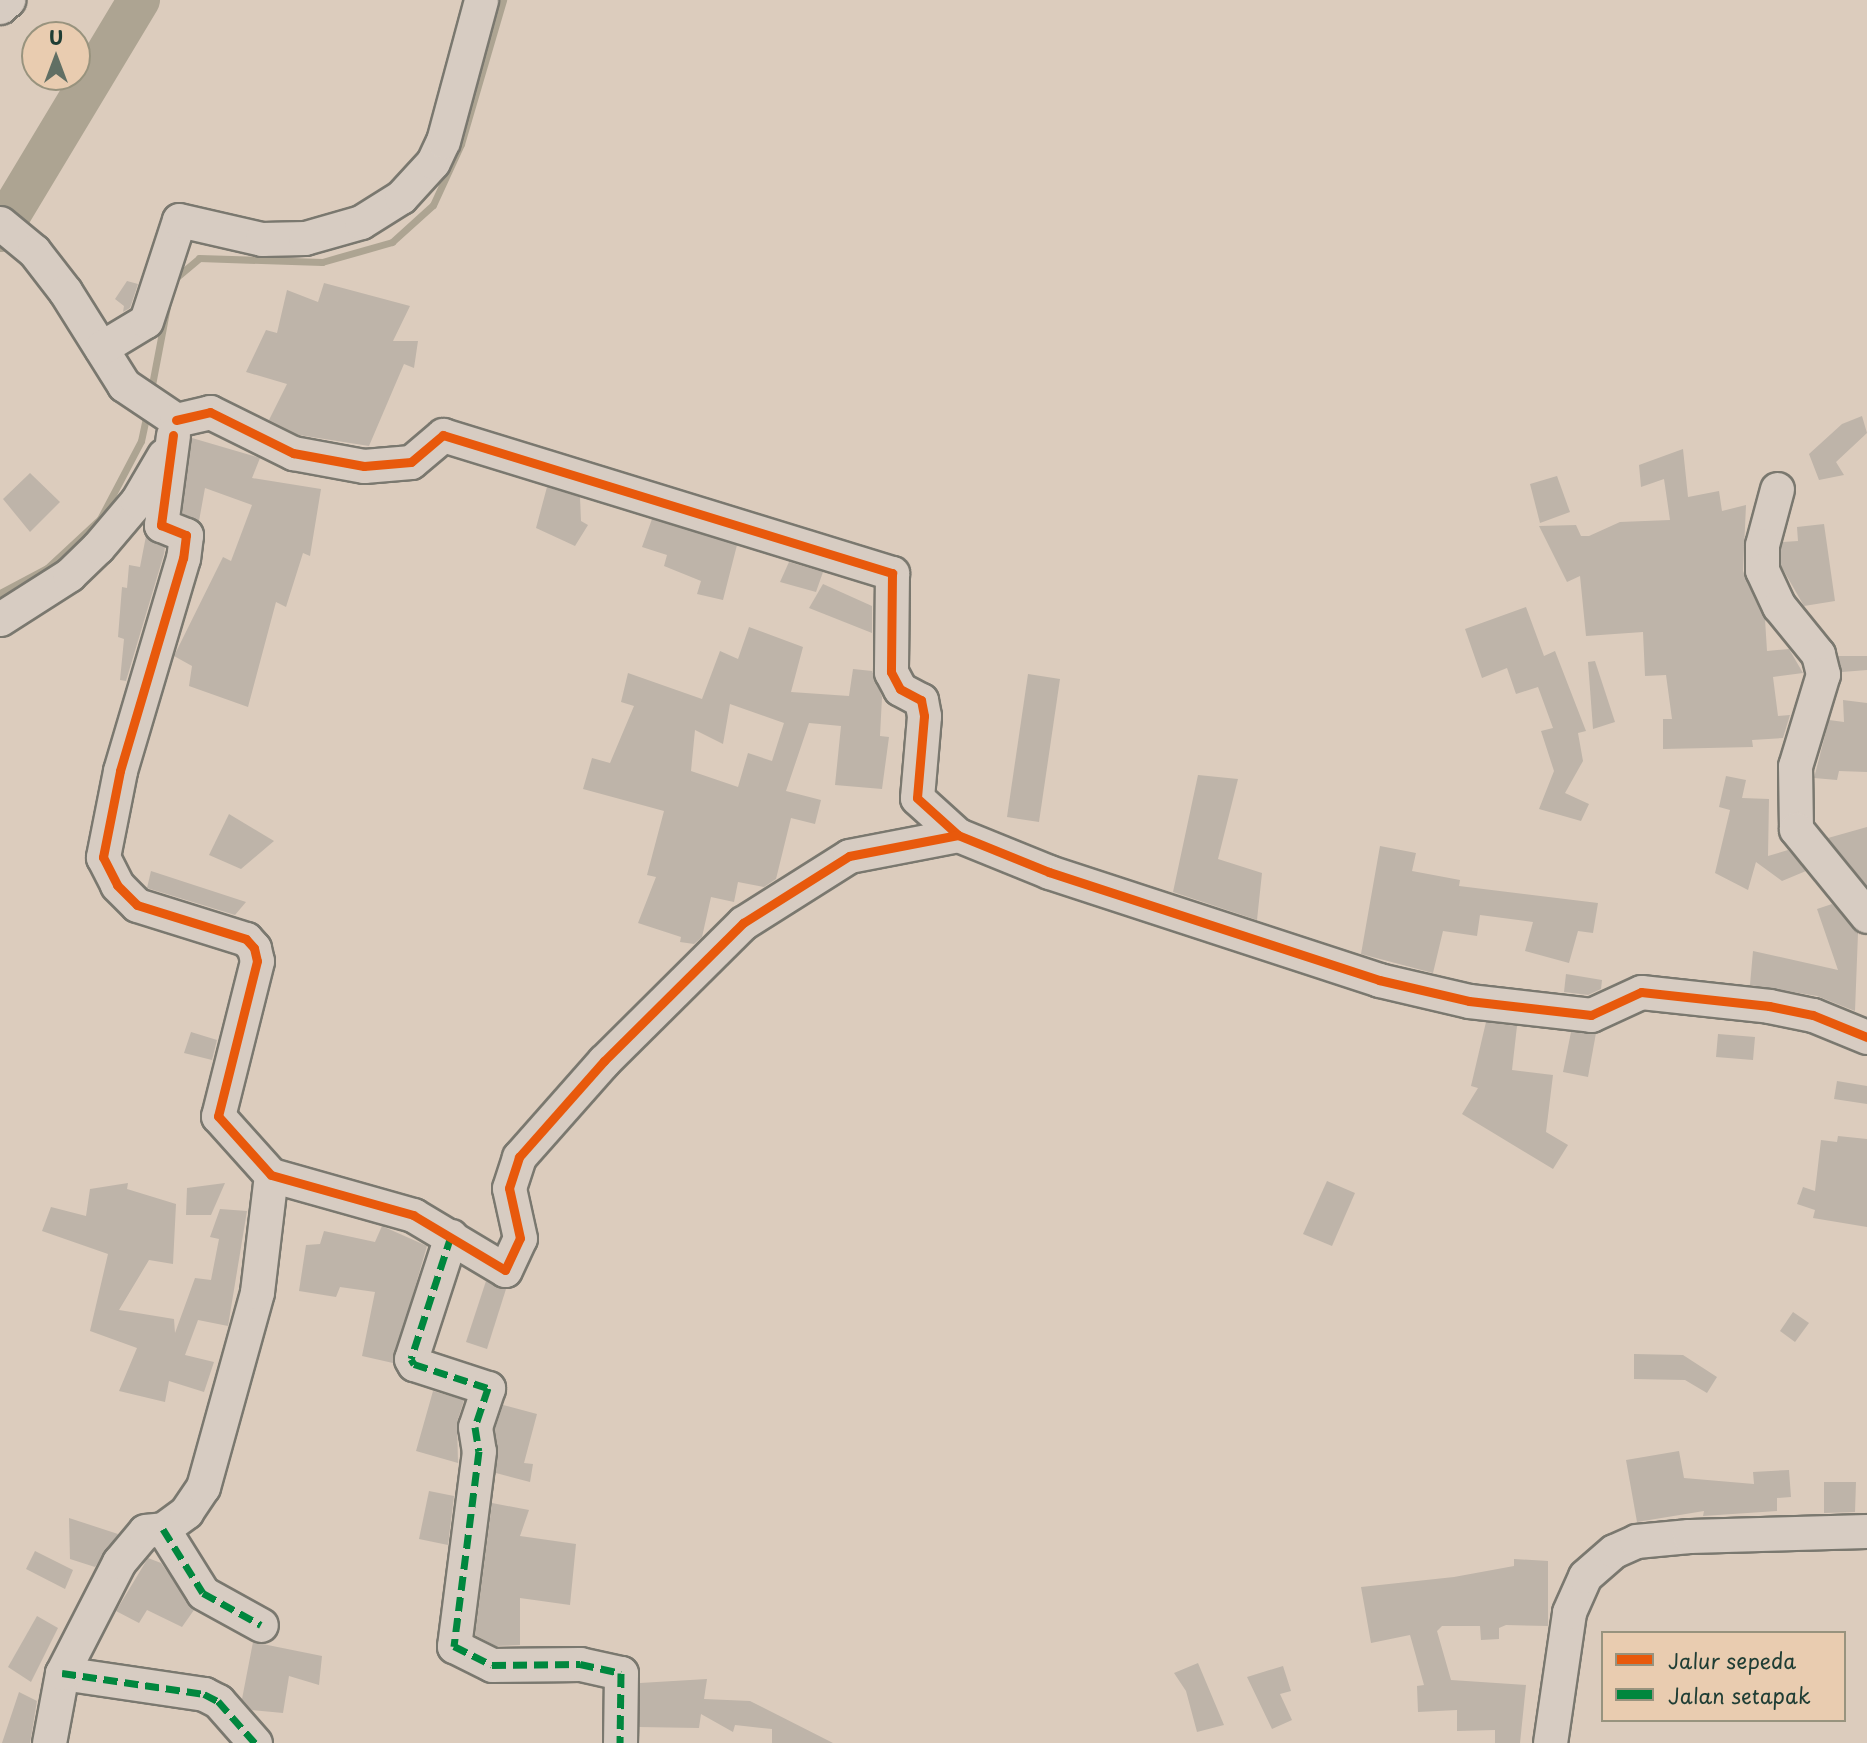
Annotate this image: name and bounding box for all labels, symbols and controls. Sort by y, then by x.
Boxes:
north arrow [21,21,91,91]
text: U [49,23,63,51]
legend [1601,1631,1846,1722]
text: Jalur sepeda [1668,1644,1796,1676]
text: Jalan setapak [1668,1679,1811,1711]

